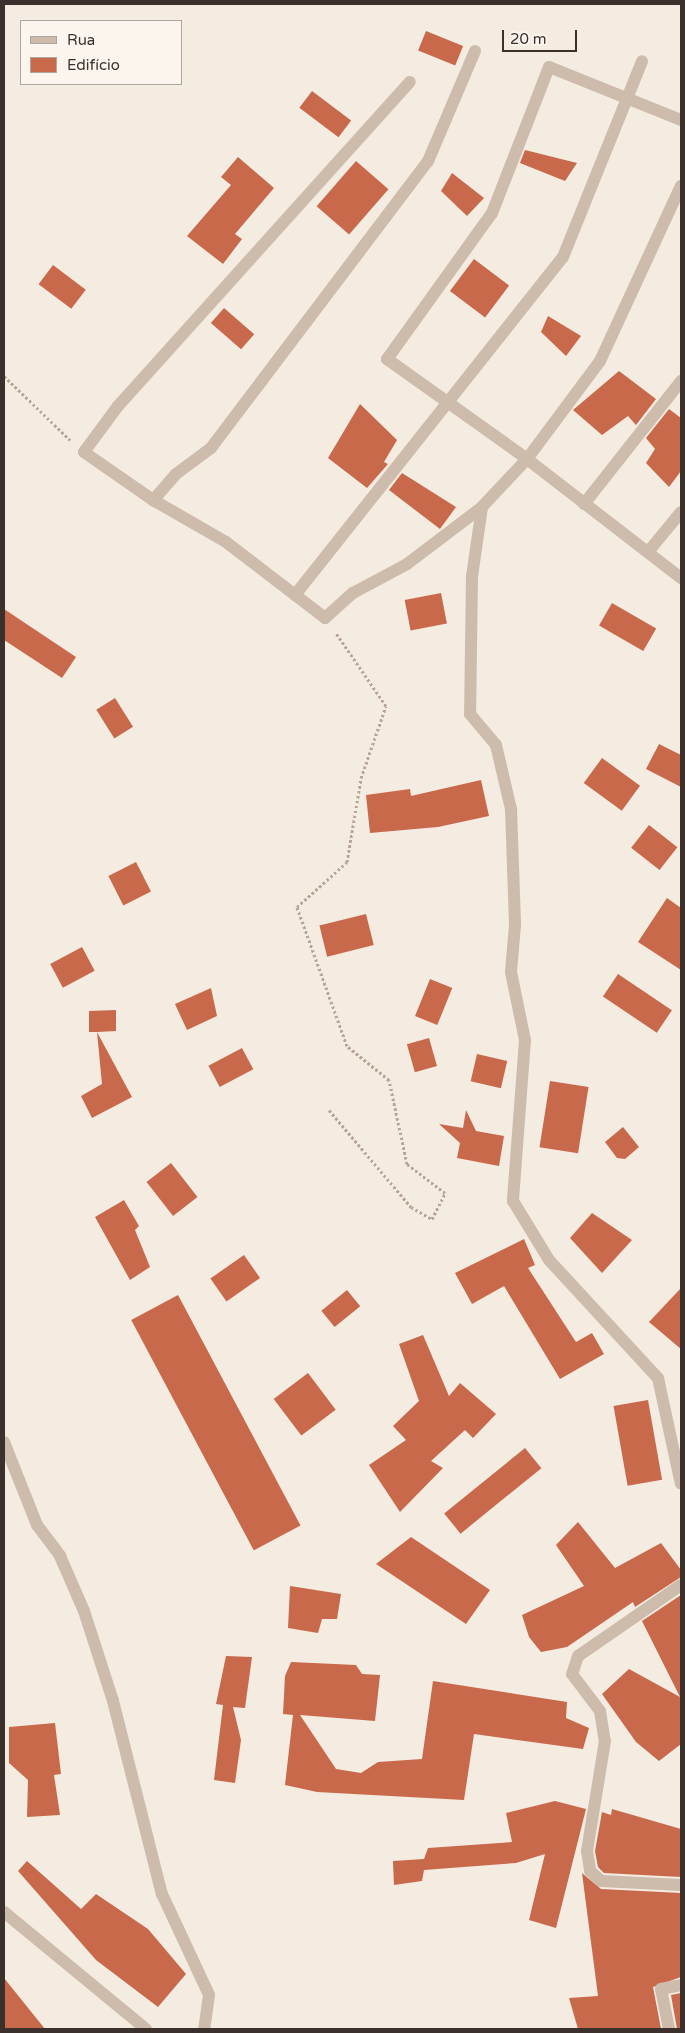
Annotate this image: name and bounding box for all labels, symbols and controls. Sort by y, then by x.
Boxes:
legend [20,20,182,85]
scale bar [505,20,580,52]
text: 20 m [510,30,547,48]
text: Rua [67,31,95,49]
text: Edifício [67,56,120,74]

